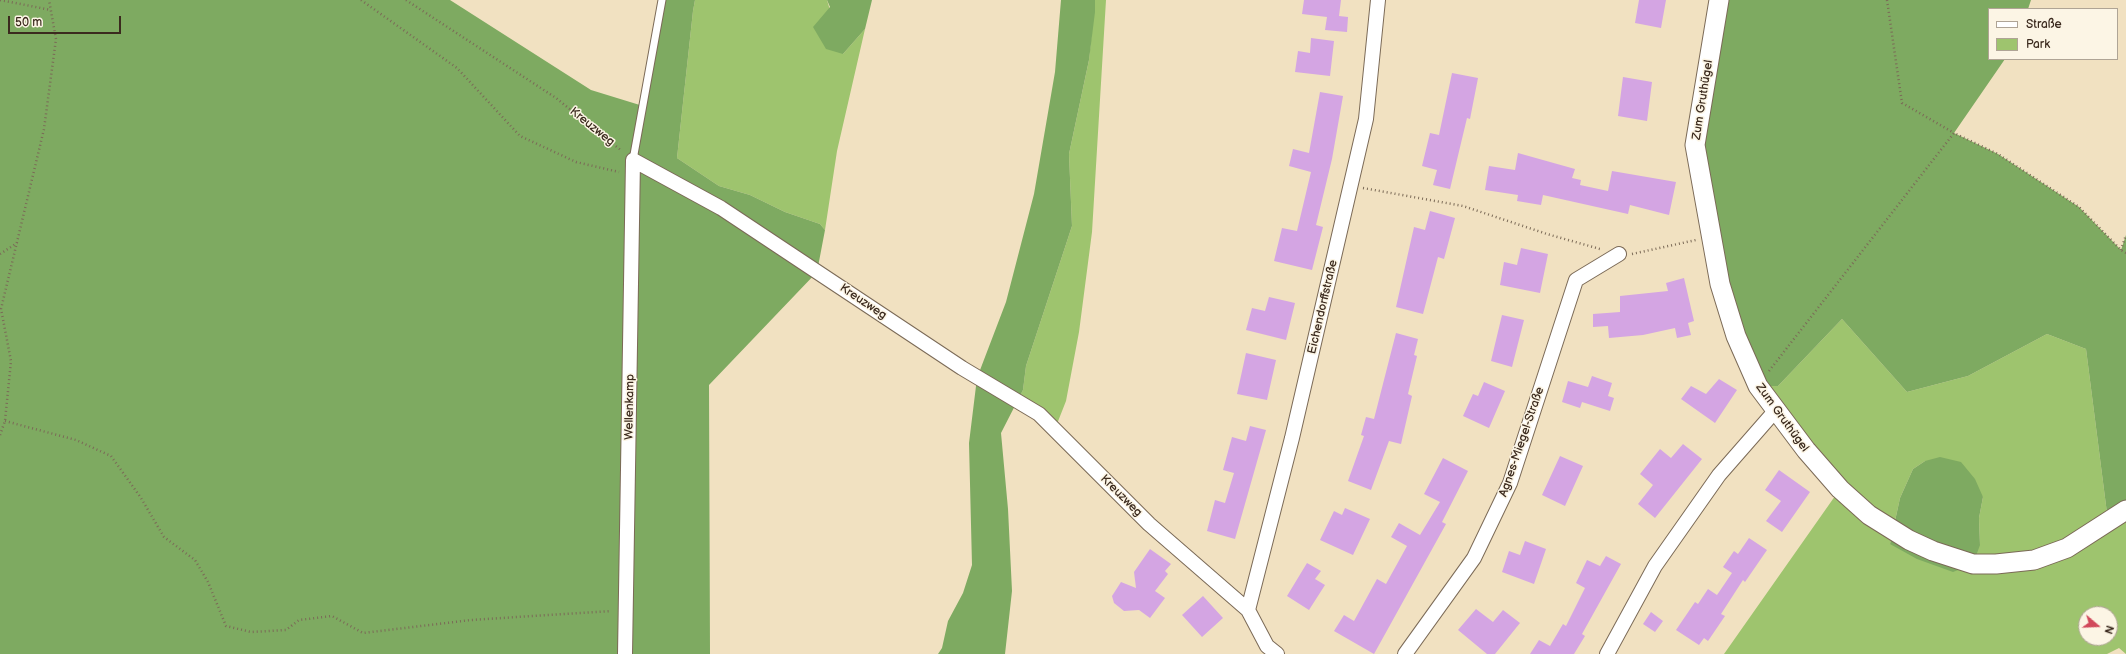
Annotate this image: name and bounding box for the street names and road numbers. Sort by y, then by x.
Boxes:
street label: Zum Gruthügel [1690,59,1716,141]
street label: Kreuzweg [567,105,617,149]
street label: Eichendorffstraße [1305,259,1341,355]
street label: Kreuzweg [837,281,889,323]
street label: Wellenkamp [622,374,638,440]
street label: Zum Gruthügel [1752,381,1812,455]
street label: Agnes-Miegel-Straße [1496,385,1548,499]
street label: Kreuzweg [1097,472,1145,520]

